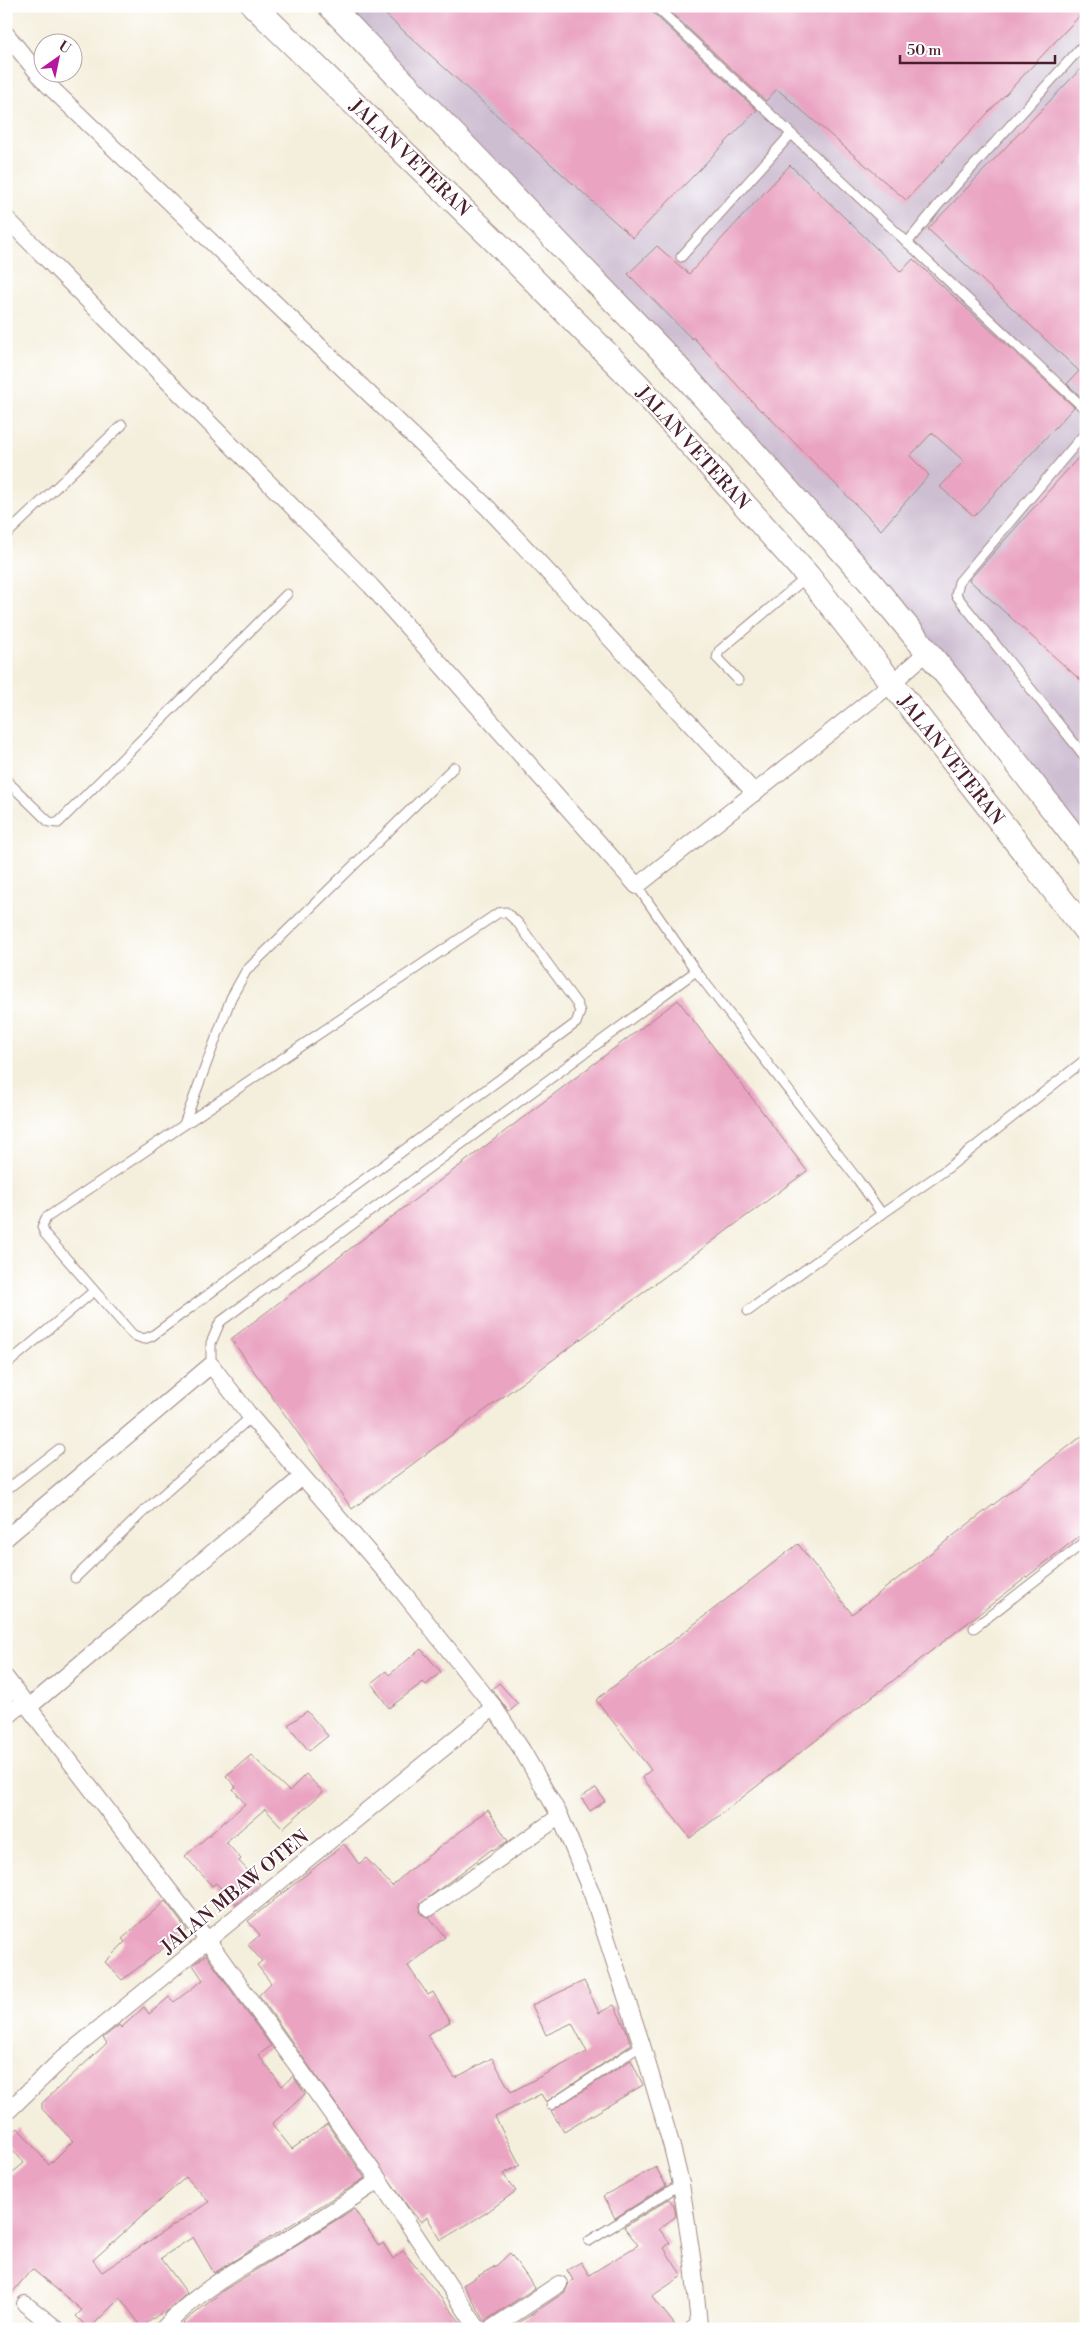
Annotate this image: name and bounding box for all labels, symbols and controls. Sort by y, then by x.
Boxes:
north arrow [32,32,82,82]
scale bar [900,32,1054,64]
text: U [55,37,74,59]
text: 50 m [907,41,941,60]
street label: JALAN VETERAN [344,94,475,222]
street label: JALAN VETERAN [630,380,755,515]
street label: JALAN VETERAN [892,689,1009,830]
street label: JALAN MBAW OTEN [156,1825,314,1960]

